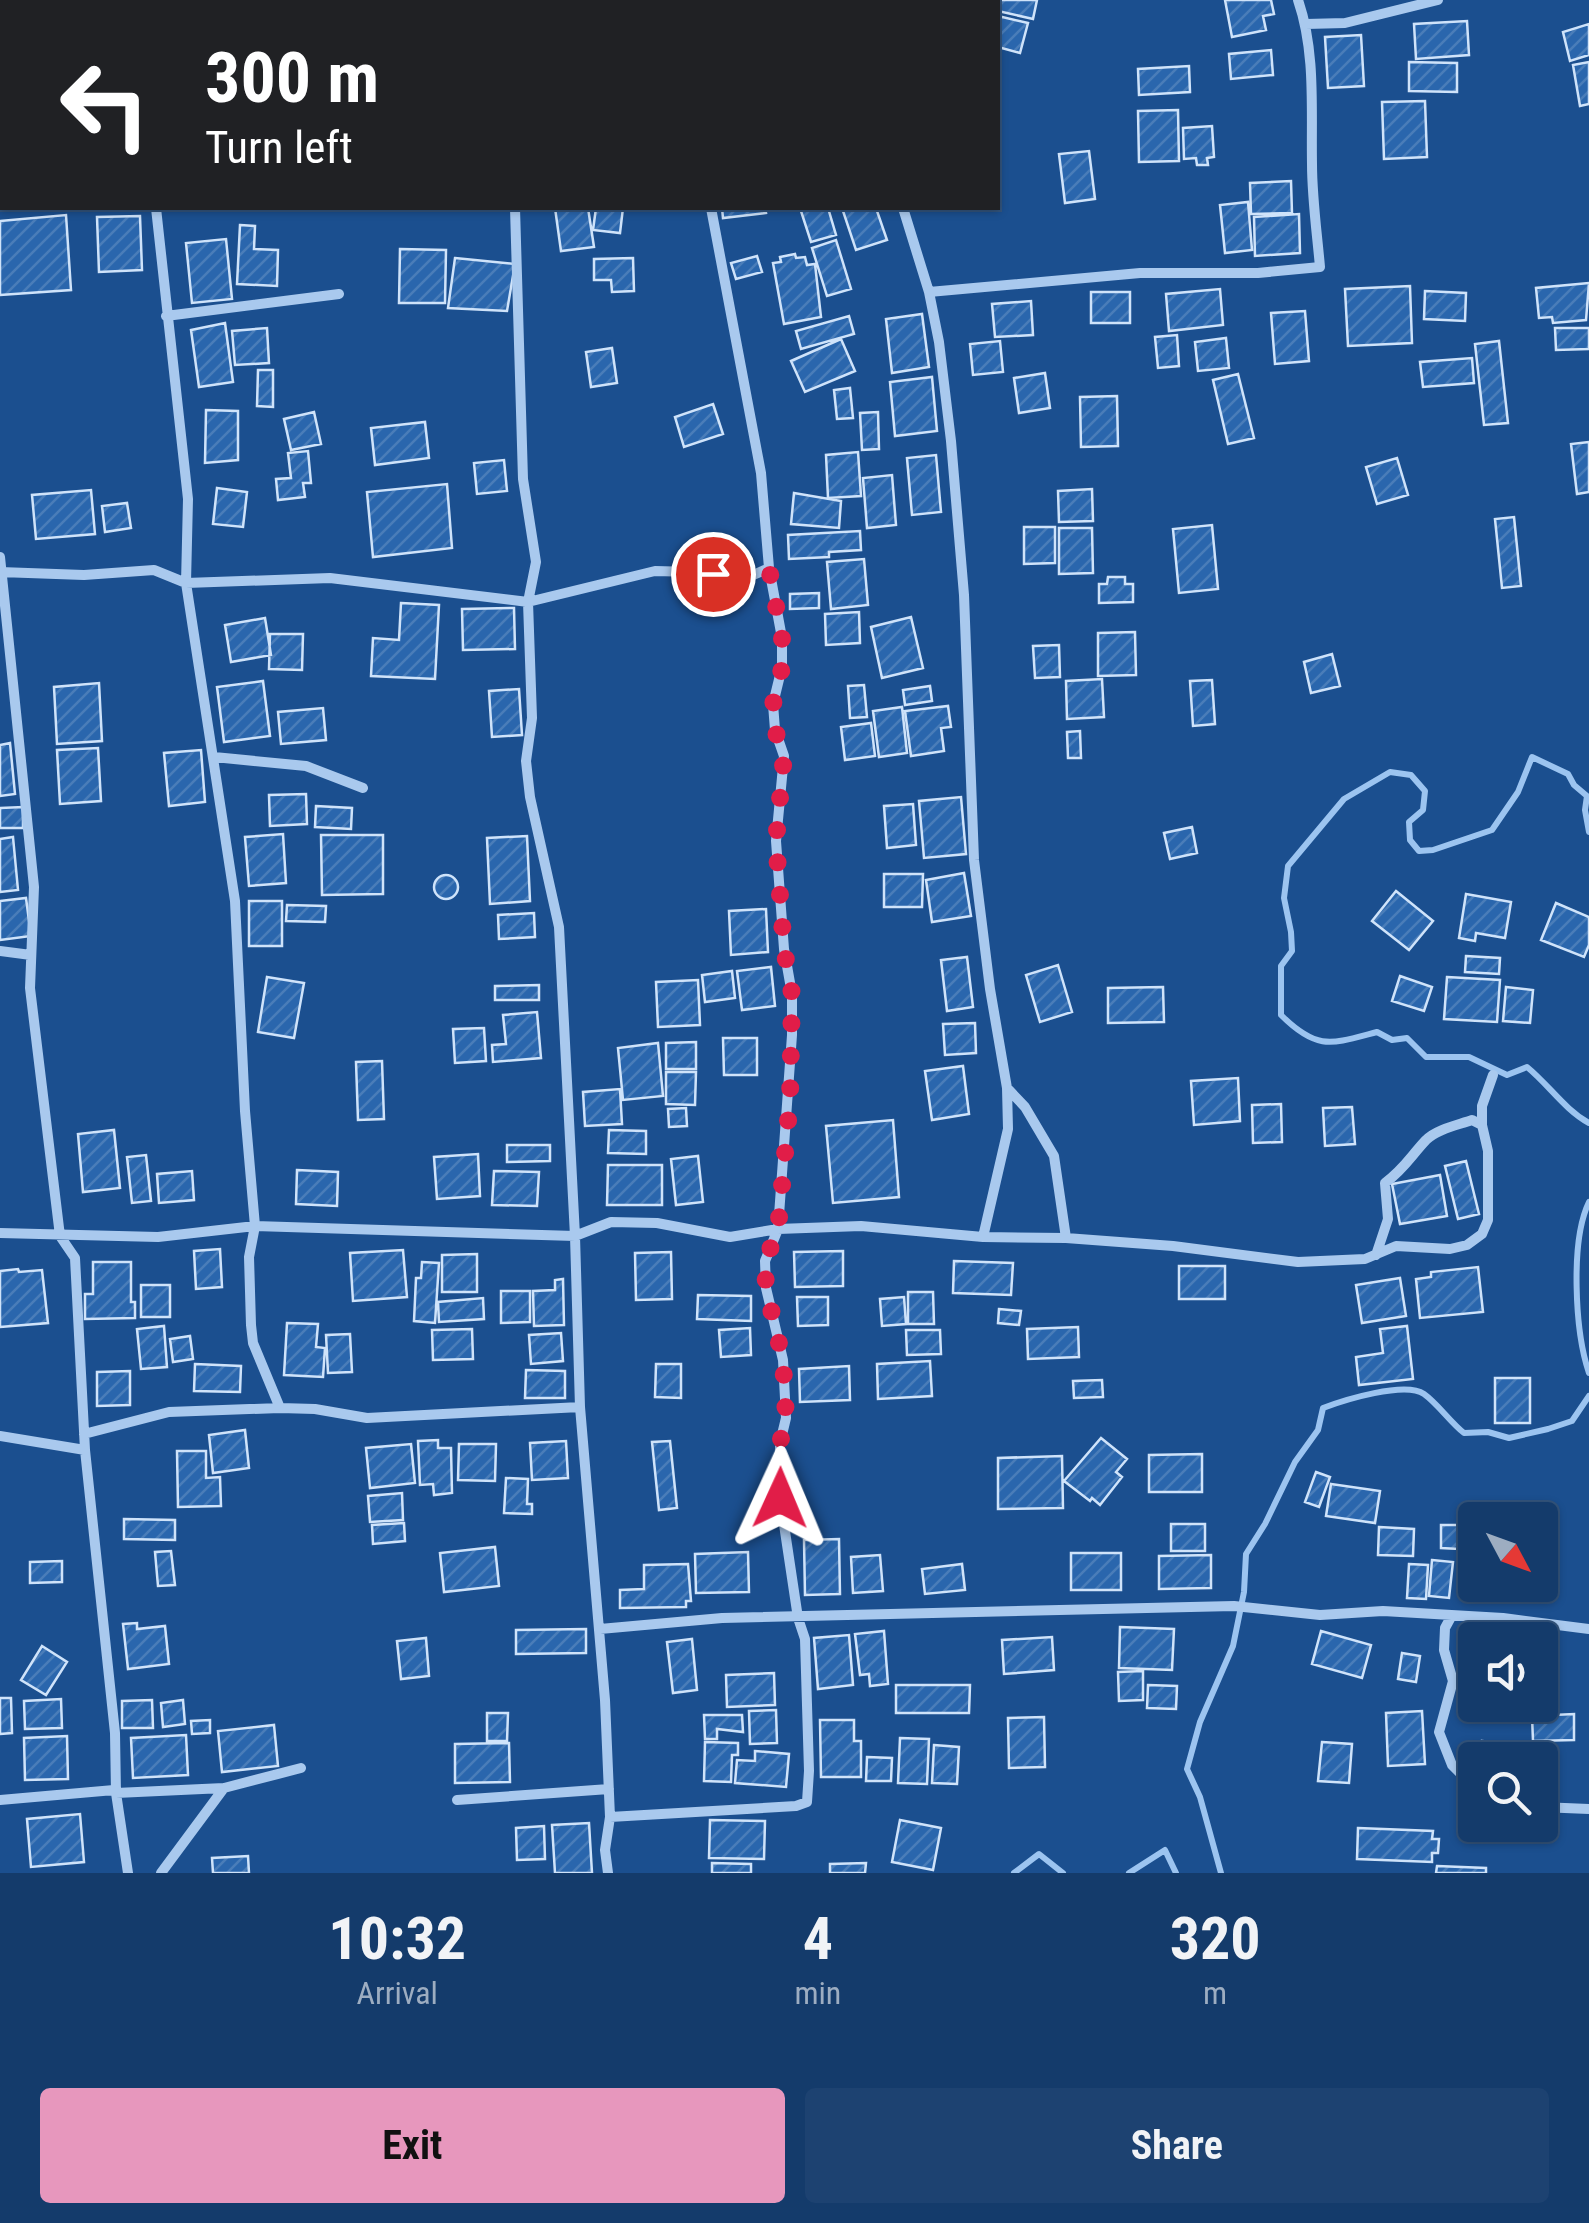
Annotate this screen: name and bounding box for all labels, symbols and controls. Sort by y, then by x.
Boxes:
text: 300 m [205,37,379,119]
icon: left [40,40,170,170]
text: Turn left [205,121,353,174]
pin [671,532,756,617]
icon: arrive [686,547,741,602]
position arrow [728,1446,832,1550]
north arrow [1458,1502,1558,1602]
map controls [1458,1502,1558,1842]
button: sound [1458,1622,1558,1722]
button: search [1458,1742,1558,1842]
text: 10:32 [328,1903,466,1974]
text: 4 [803,1903,833,1974]
text: 320 [1170,1903,1261,1974]
text: Arrival [356,1974,438,2012]
text: min [794,1974,841,2012]
text: m [1203,1974,1227,2012]
button: Exit [40,2088,785,2203]
button: Share [805,2088,1549,2203]

